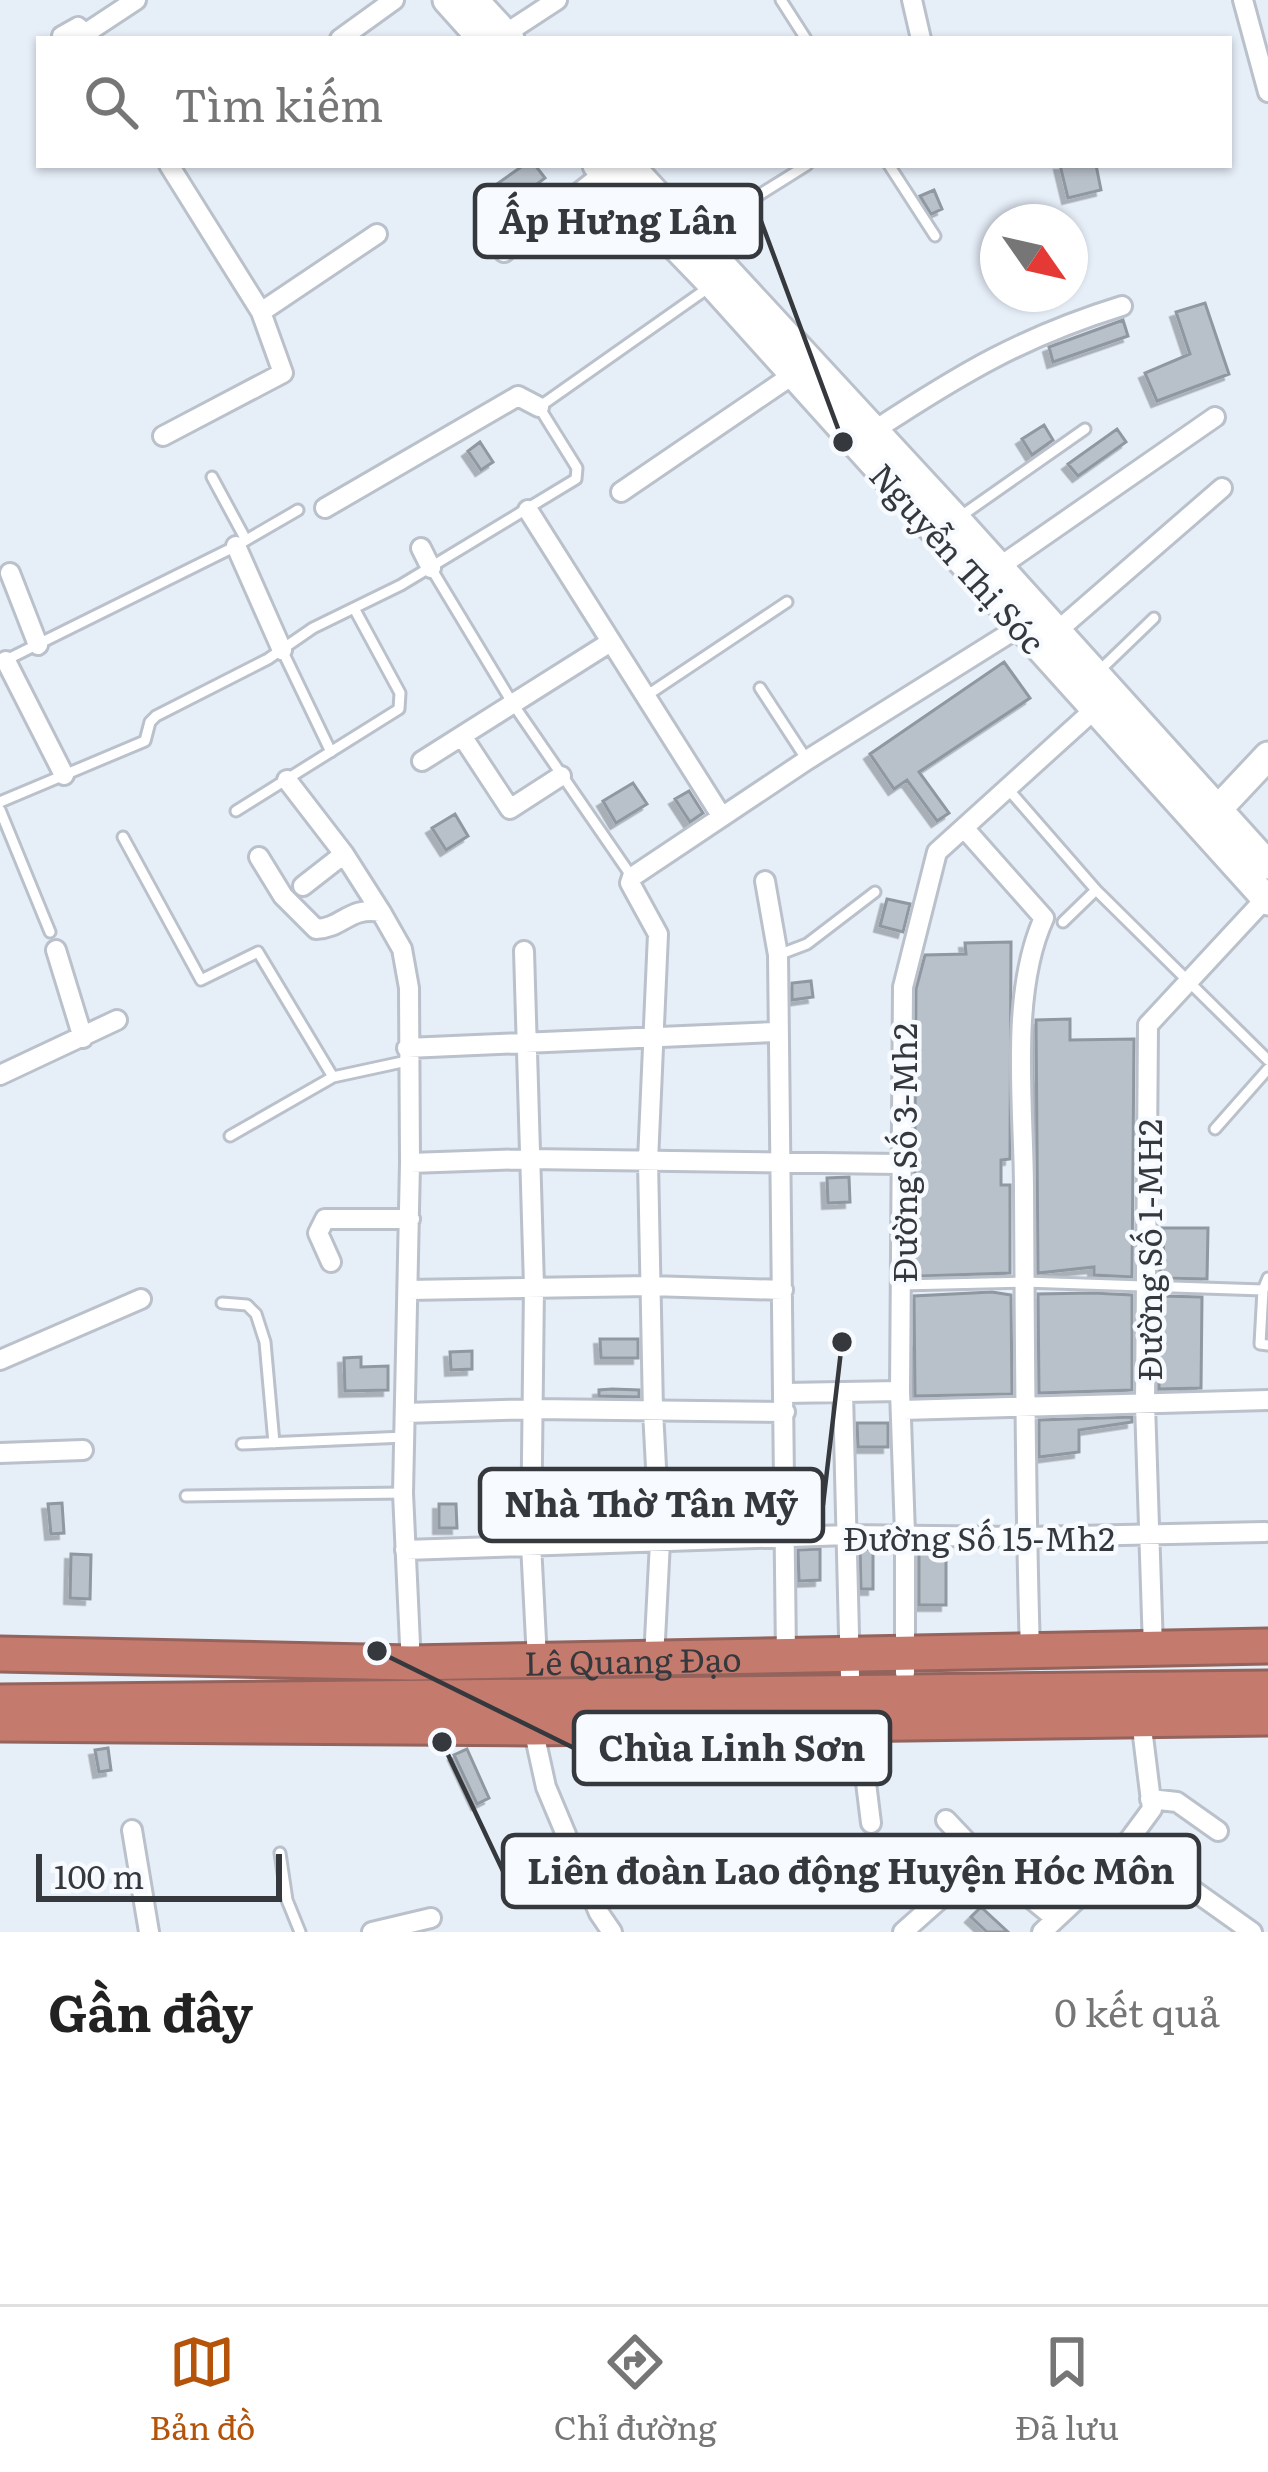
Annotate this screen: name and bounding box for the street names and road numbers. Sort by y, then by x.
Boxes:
street label: Nguyễn Thị Sóc [860,451,1058,663]
street label: Đường Số 3-Mh2 [878,1023,927,1283]
street label: Đường Số 1-MH2 [1123,1119,1172,1381]
street label: Đường Số 15-Mh2 [843,1512,1115,1561]
street label: Lê Quang Đạo [524,1632,742,1685]

